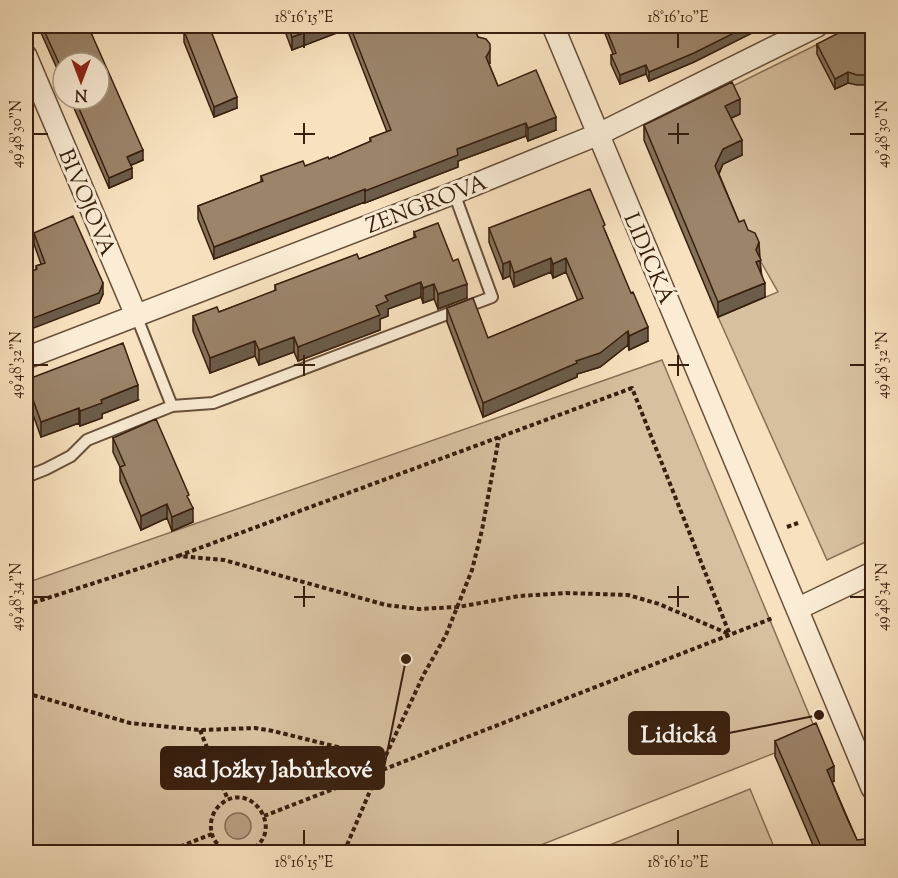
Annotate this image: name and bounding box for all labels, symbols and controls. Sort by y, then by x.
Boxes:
text: 18°16'15"E [275,8,333,29]
text: 18°16'10"E [648,8,708,29]
north arrow [51,51,111,111]
text: N [74,82,87,105]
text: 49°48'30"N [7,100,28,168]
text: 49°48'30"N [873,100,894,168]
street label: BIVOJOVA [48,145,122,262]
street label: ZENGROVA [362,168,492,244]
street label: LIDICKÁ [614,208,682,310]
text: 49°48'32"N [7,331,28,399]
text: 49°48'32"N [873,331,894,399]
text: 49°48'34"N [7,563,28,631]
text: 49°48'34"N [873,563,894,631]
callout: Lidická [629,712,729,754]
text: Lidická [641,719,718,753]
callout: sad Jožky Jabůrkové [161,747,384,789]
text: sad Jožky Jabůrkové [173,754,373,788]
text: 18°16'15"E [275,853,333,874]
text: 18°16'10"E [648,853,708,874]

